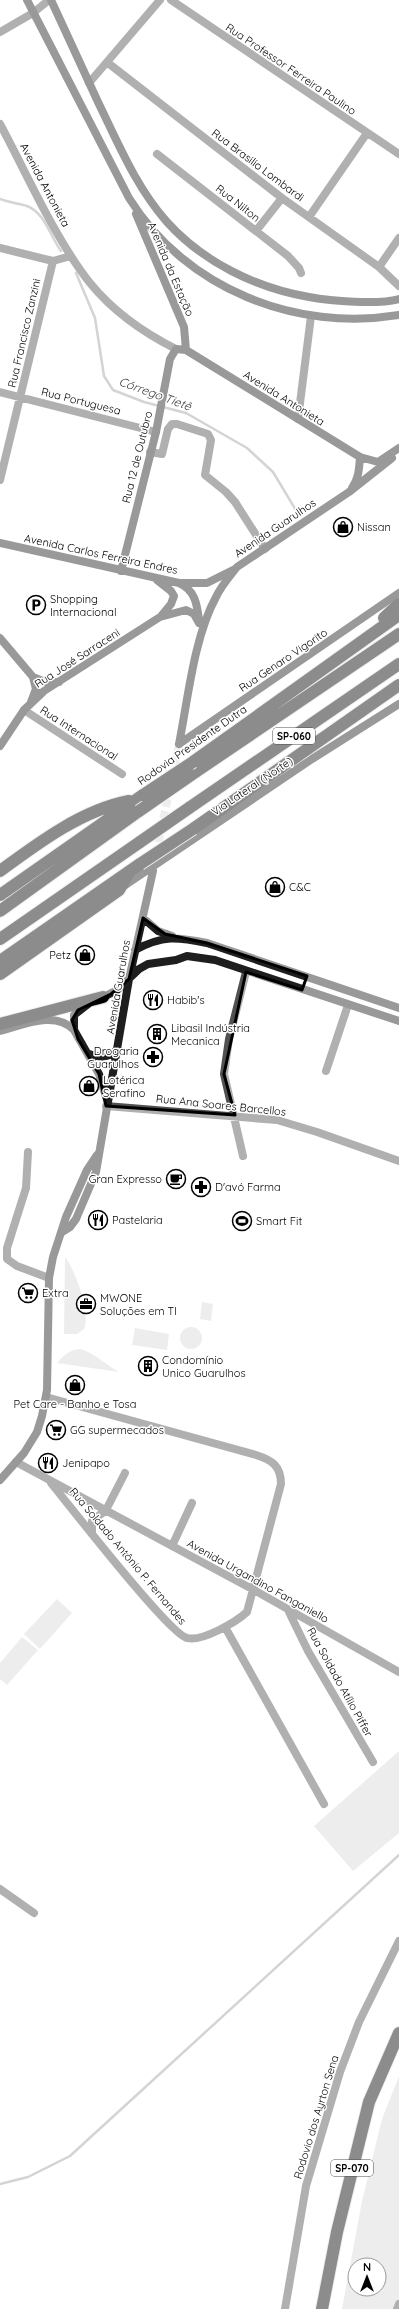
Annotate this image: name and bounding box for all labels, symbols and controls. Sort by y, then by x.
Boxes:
street label: Rua Professor Ferreira Paulino [223,20,359,118]
street label: Rua Brasilio Lombardi [209,126,307,204]
street label: Avenida Antonieta [17,141,73,229]
street label: Rua Nilton [213,181,263,225]
street label: Avenida da Estação [145,220,197,319]
street label: Rua Francisco Zanzini [5,277,43,389]
street label: Avenida Antonieta [241,367,327,429]
water label: Córrego Tietê [117,373,195,414]
street label: Rua Portuguesa [40,384,122,418]
street label: Rua 12 de Outubro [119,409,155,504]
street label: Avenida Guarulhos [232,495,318,561]
shop icon: Nissan [332,516,354,538]
place label: Nissan [357,520,391,534]
street label: Avenida Carlos Ferreira Endres [23,531,179,577]
place label: Shopping Internacional [50,592,117,619]
parking icon: Shopping Internacional [25,594,47,616]
street label: Rua José Sarraceni [32,625,122,691]
street label: Rua Genaro Vigorito [236,625,330,695]
street label: Rodovia Presidente Dutra [135,702,249,788]
street label: Rua Internacional [38,703,120,763]
road number: SP-060 [273,728,315,744]
street label: Via Lateral (Norte) [209,754,295,818]
shop icon: C&C [264,876,286,898]
place label: C&C [289,880,311,894]
street label: Avenida Guarulhos [103,939,133,1035]
shop icon: Petz [74,944,96,966]
place label: Petz [49,948,71,962]
restaurant icon: Habib's [142,989,164,1011]
place label: Habib's [167,993,205,1007]
place label: Libasil Indústria Mecanica [171,1021,250,1048]
building icon: Libasil Indústria Mecanica [146,1023,168,1045]
place label: Drogaria Guarulhos [87,1044,139,1071]
pharmacy icon: Drogaria Guarulhos [142,1046,164,1068]
place label: Lotérica Serafino [103,1073,146,1100]
shop icon: Lotérica Serafino [78,1075,100,1097]
street label: Rua Ana Soares Barcellos [155,1091,287,1119]
cafe icon: Gran Expresso [165,1168,187,1190]
place label: Gran Expresso [89,1172,162,1186]
pharmacy icon: D'avó Farma [190,1176,212,1198]
place label: D'avó Farma [215,1180,281,1194]
restaurant icon: Pastelaria [87,1209,109,1231]
sports icon: Smart Fit [231,1210,253,1232]
place label: Pastelaria [112,1213,163,1227]
place label: Smart Fit [256,1214,302,1228]
supermarket icon: Extra [17,1282,39,1304]
place label: Extra [42,1286,69,1300]
place label: MWONE Soluções em TI [100,1291,177,1318]
office icon: MWONE Soluções em TI [75,1293,97,1315]
place label: Condomínio Unico Guarulhos [162,1353,246,1380]
building icon: Condomínio Unico Guarulhos [137,1355,159,1377]
shop icon: Pet Care - Banho e Tosa [64,1374,86,1396]
place label: Pet Care - Banho e Tosa [14,1397,136,1411]
supermarket icon: GG supermecados [45,1419,67,1441]
place label: GG supermecados [70,1423,164,1437]
restaurant icon: Jenipapo [37,1452,59,1474]
place label: Jenipapo [62,1456,110,1470]
street label: Rua Soldado Antônio P. Fernandes [66,1485,190,1627]
street label: Avenida Urgandino Fanganiello [185,1536,332,1626]
street label: Rua Soldado Atílio Piffer [304,1625,376,1740]
street label: Rodovio dos Ayrton Sena [290,2053,342,2181]
road number: SP-070 [331,2160,373,2176]
north arrow [347,2257,387,2297]
text: N [363,2260,371,2274]

